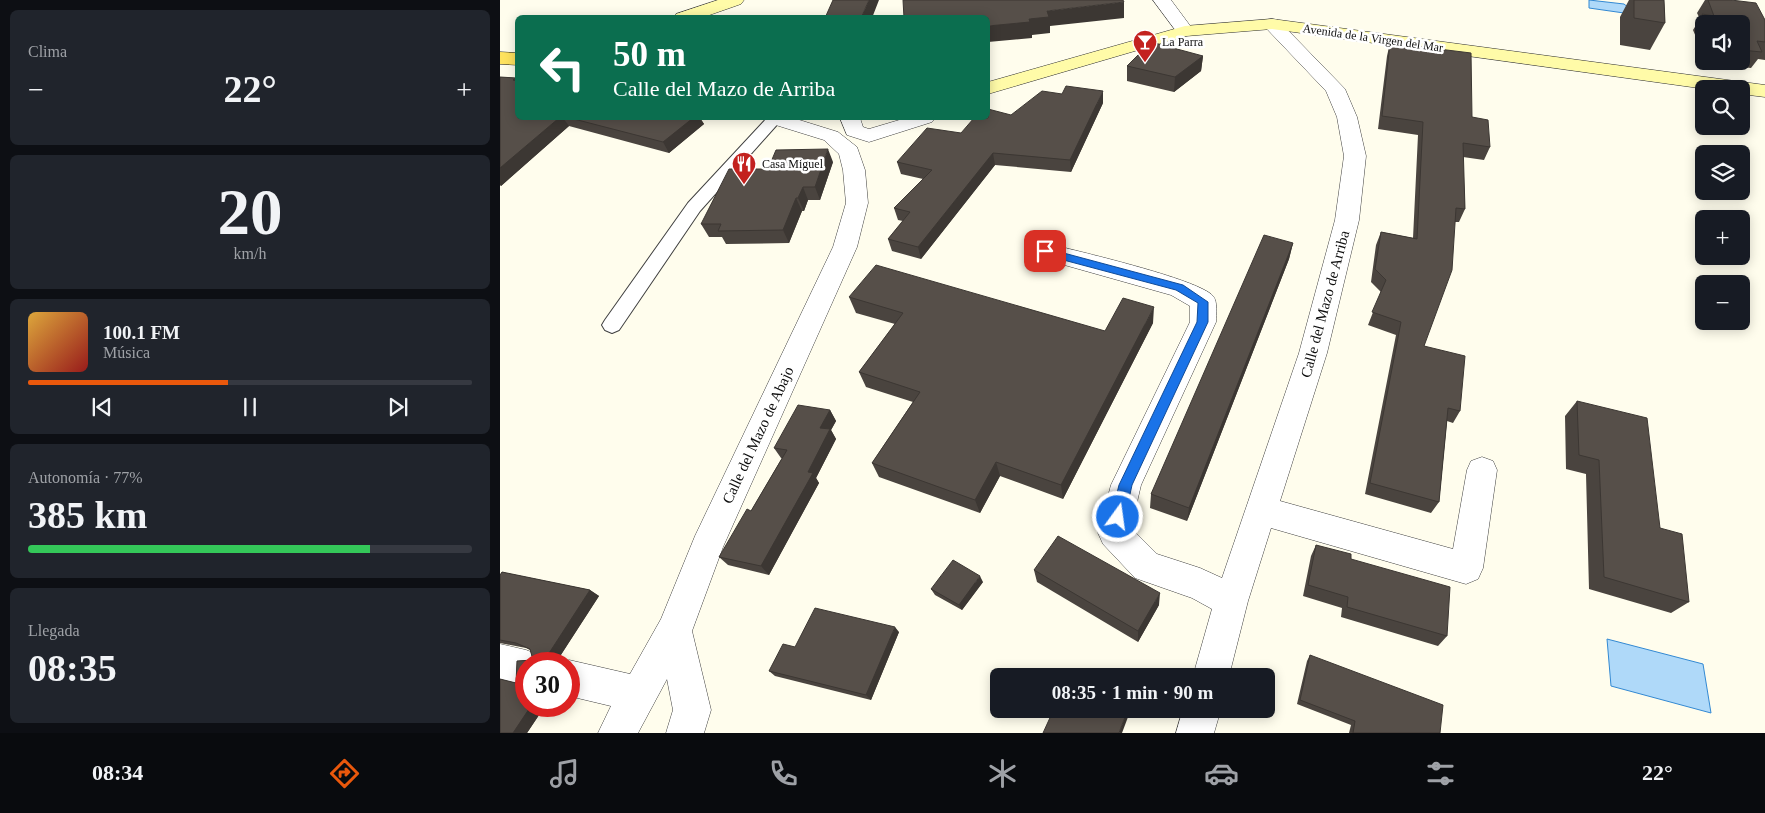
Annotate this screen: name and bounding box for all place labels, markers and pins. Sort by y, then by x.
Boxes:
bar icon: La Parra [1132,29,1158,63]
place label: La Parra [1162,35,1204,49]
restaurant icon: Casa Miguel [731,151,757,185]
place label: Casa Miguel [762,157,824,171]
pin [1024,230,1066,272]

